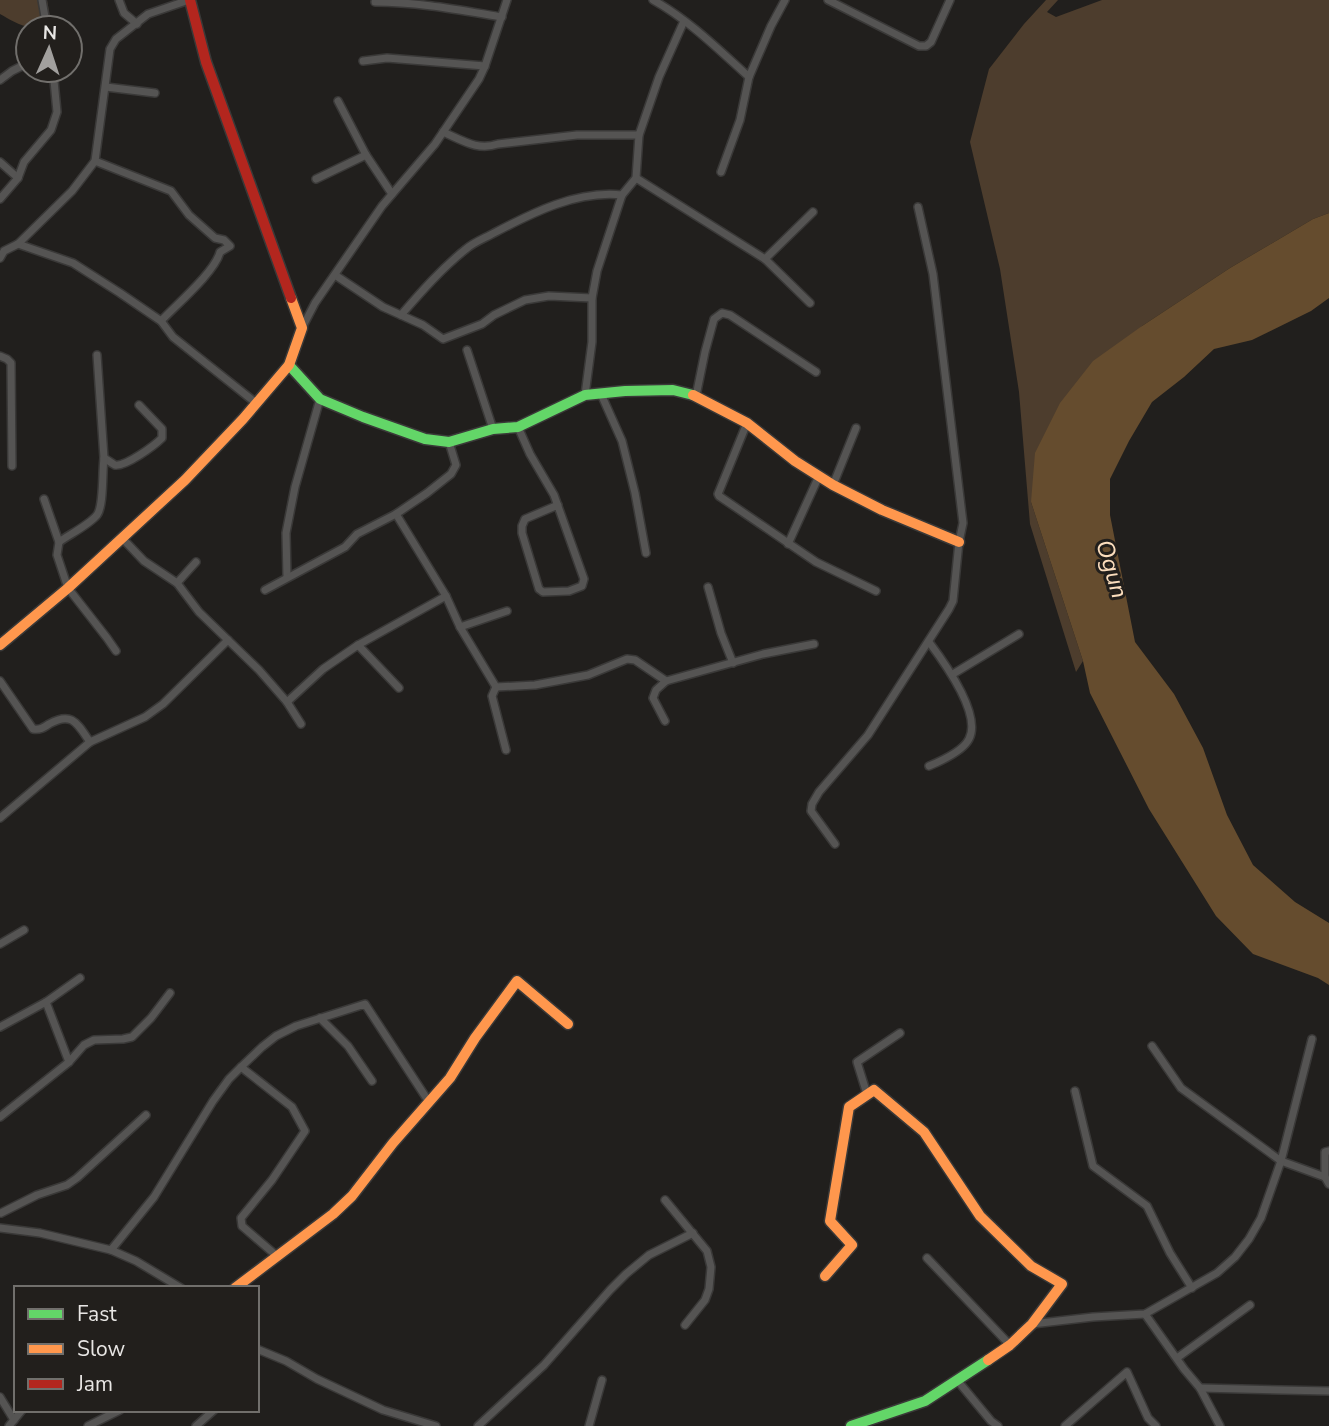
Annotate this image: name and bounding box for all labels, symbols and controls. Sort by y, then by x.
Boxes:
north arrow [14,14,84,84]
text: N [42,20,58,46]
water label: Ogun [1088,536,1136,602]
legend [14,1286,259,1412]
text: Fast [77,1300,117,1328]
text: Slow [77,1335,126,1363]
text: Jam [76,1370,113,1398]

